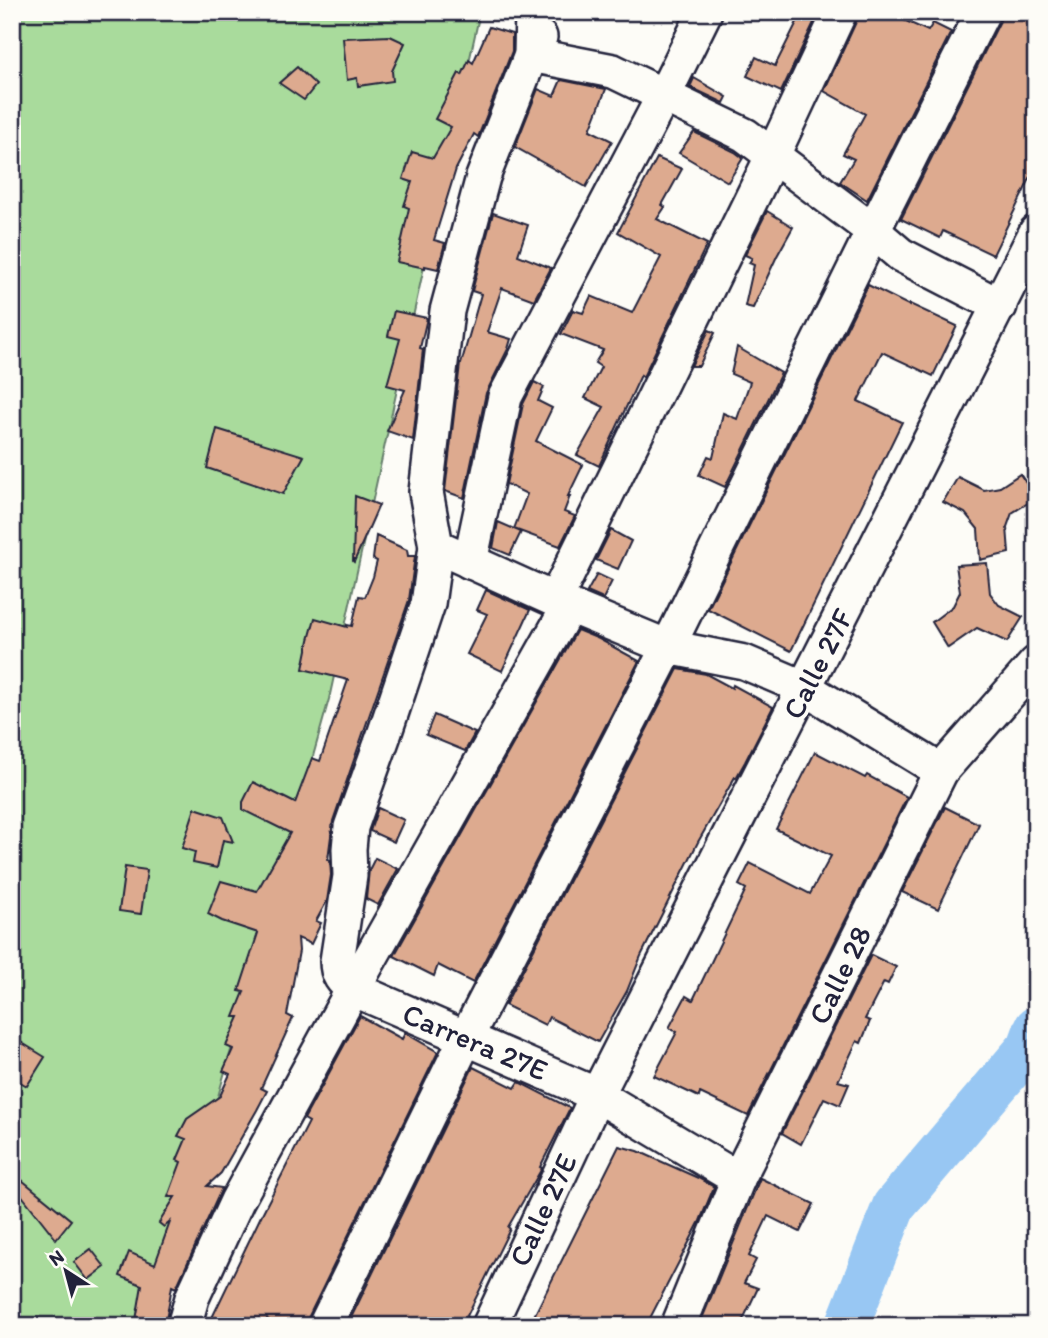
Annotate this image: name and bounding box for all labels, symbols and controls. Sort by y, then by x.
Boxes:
street label: Calle 27F [774,602,861,725]
street label: Calle 28 [800,919,879,1030]
street label: Carrera 27E [397,994,553,1089]
street label: Calle 27E [500,1148,585,1272]
north arrow [32,1236,102,1306]
text: N [44,1245,68,1271]

